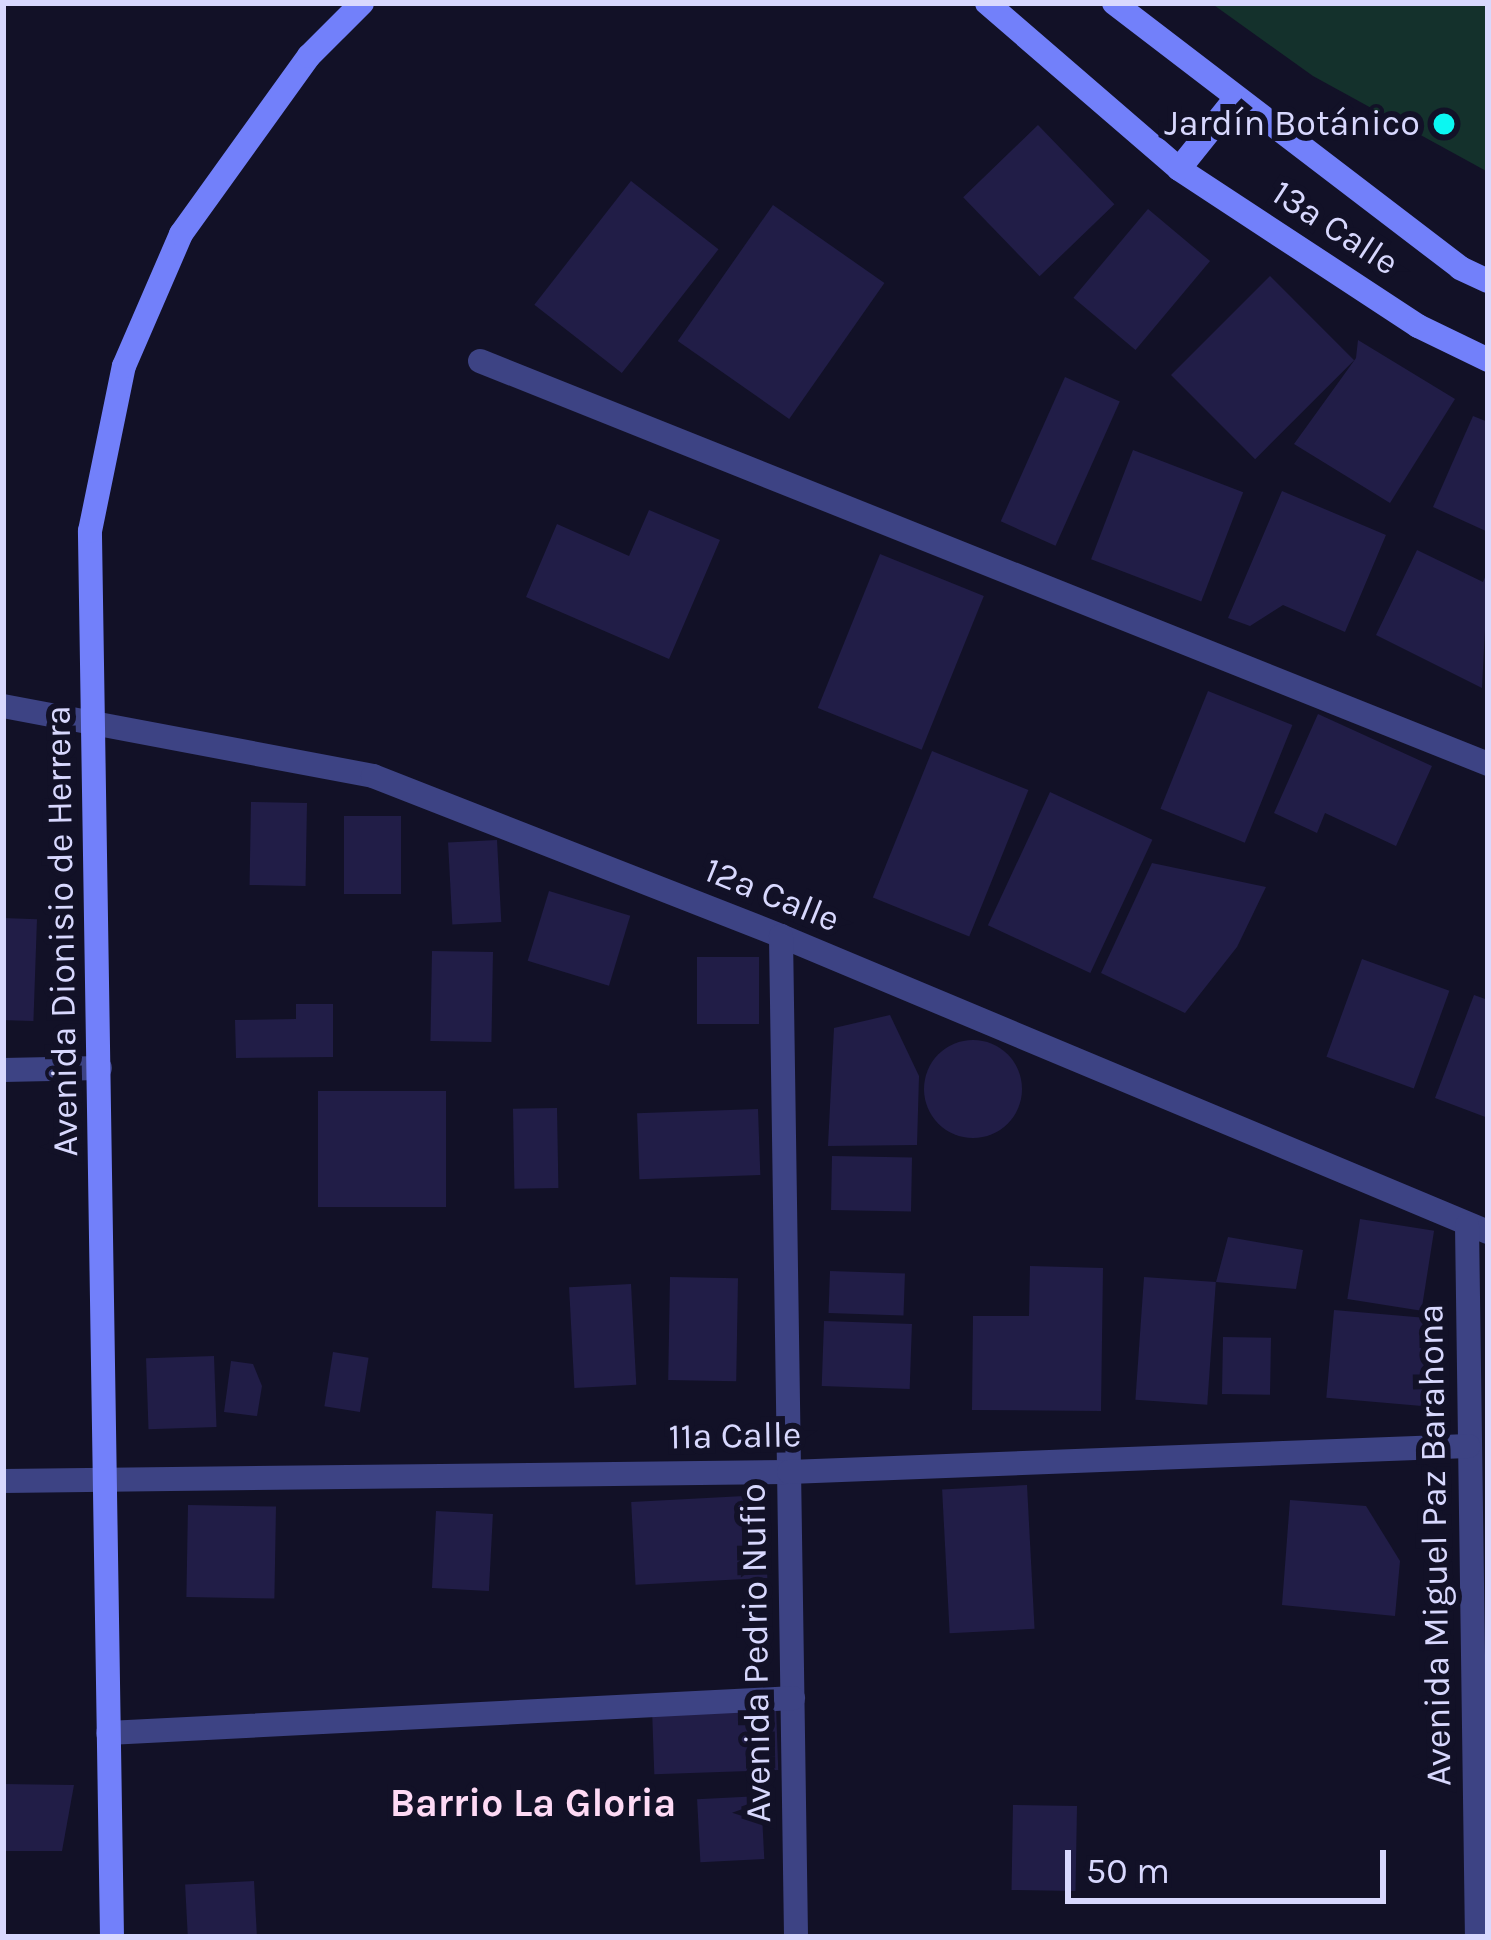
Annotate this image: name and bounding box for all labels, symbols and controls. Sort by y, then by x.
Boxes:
place label: Jardín Botánico [1164,102,1420,146]
marker: Jardín Botánico [1431,111,1457,137]
street label: 13a Calle [1264,171,1406,285]
street label: Avenida Dionisio de Herrera [36,705,88,1157]
street label: 12a Calle [698,848,846,942]
street label: Avenida Miguel Paz Barahona [1409,1303,1461,1787]
street label: 11a Calle [668,1413,802,1459]
street label: Avenida Pedrio Nufio [731,1483,781,1823]
district label: Barrio La Gloria [390,1780,676,1826]
scale bar [1071,1826,1392,1900]
text: 50 m [1086,1850,1170,1892]

